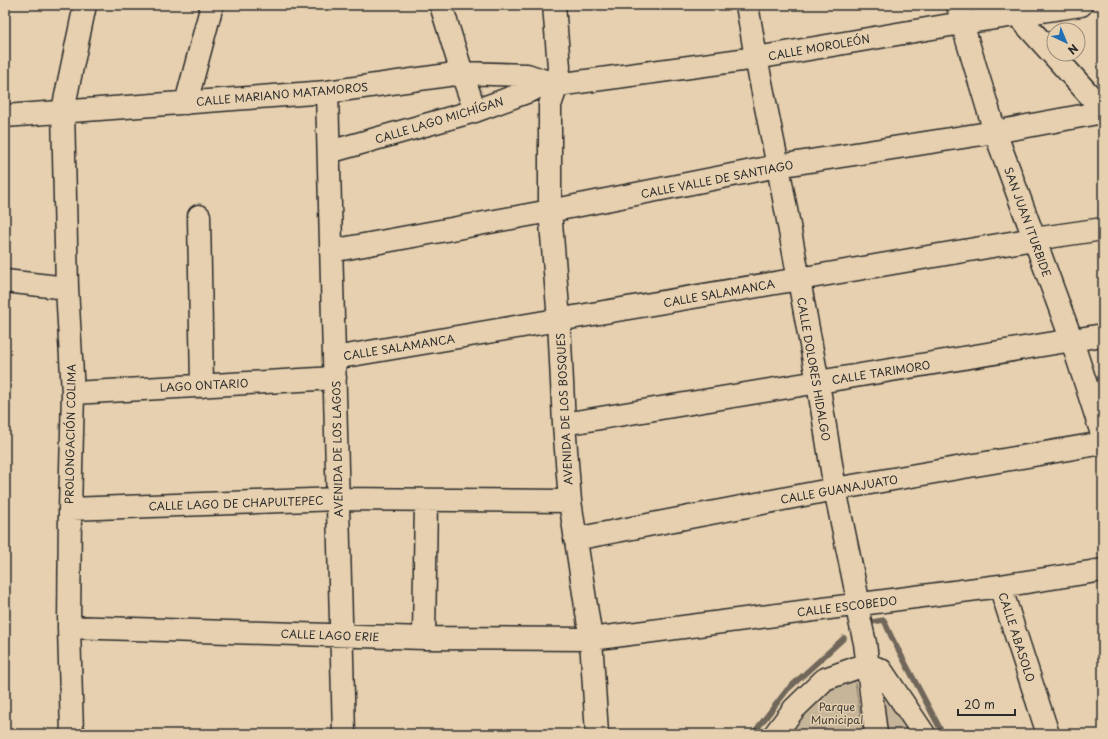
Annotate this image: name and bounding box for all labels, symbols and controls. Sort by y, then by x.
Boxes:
north arrow [1046,22,1086,62]
street label: CALLE MOROLEÓN [767,30,871,64]
text: N [1064,40,1082,59]
street label: CALLE MARIANO MATAMOROS [195,78,369,110]
street label: CALLE LAGO MICHÍGAN [373,92,505,148]
street label: CALLE VALLE DE SANTIAGO [639,156,795,202]
street label: SAN JUAN ITURBIDE [1000,165,1056,279]
street label: CALLE SALAMANCA [662,275,777,311]
street label: CALLE DOLORES HIDALGO [793,296,835,443]
street label: CALLE SALAMANCA [342,330,457,364]
street label: AVENIDA DE LOS BOSQUES [552,332,576,486]
street label: CALLE TARIMORO [830,356,932,388]
street label: PROLONGACIÓN COLIMA [60,364,80,504]
street label: LAGO ONTARIO [159,374,249,396]
street label: AVENIDA DE LOS LAGOS [327,380,347,517]
street label: CALLE GUANAJUATO [779,470,899,508]
street label: CALLE LAGO DE CHAPULTEPEC [148,491,324,515]
street label: CALLE ABASOLO [995,590,1039,684]
street label: CALLE ESCOBEDO [796,591,898,621]
street label: CALLE LAGO ERIE [280,625,380,645]
scale bar [958,691,1015,717]
text: 20 m [964,695,995,713]
park label: Parque Municipal [811,698,863,728]

